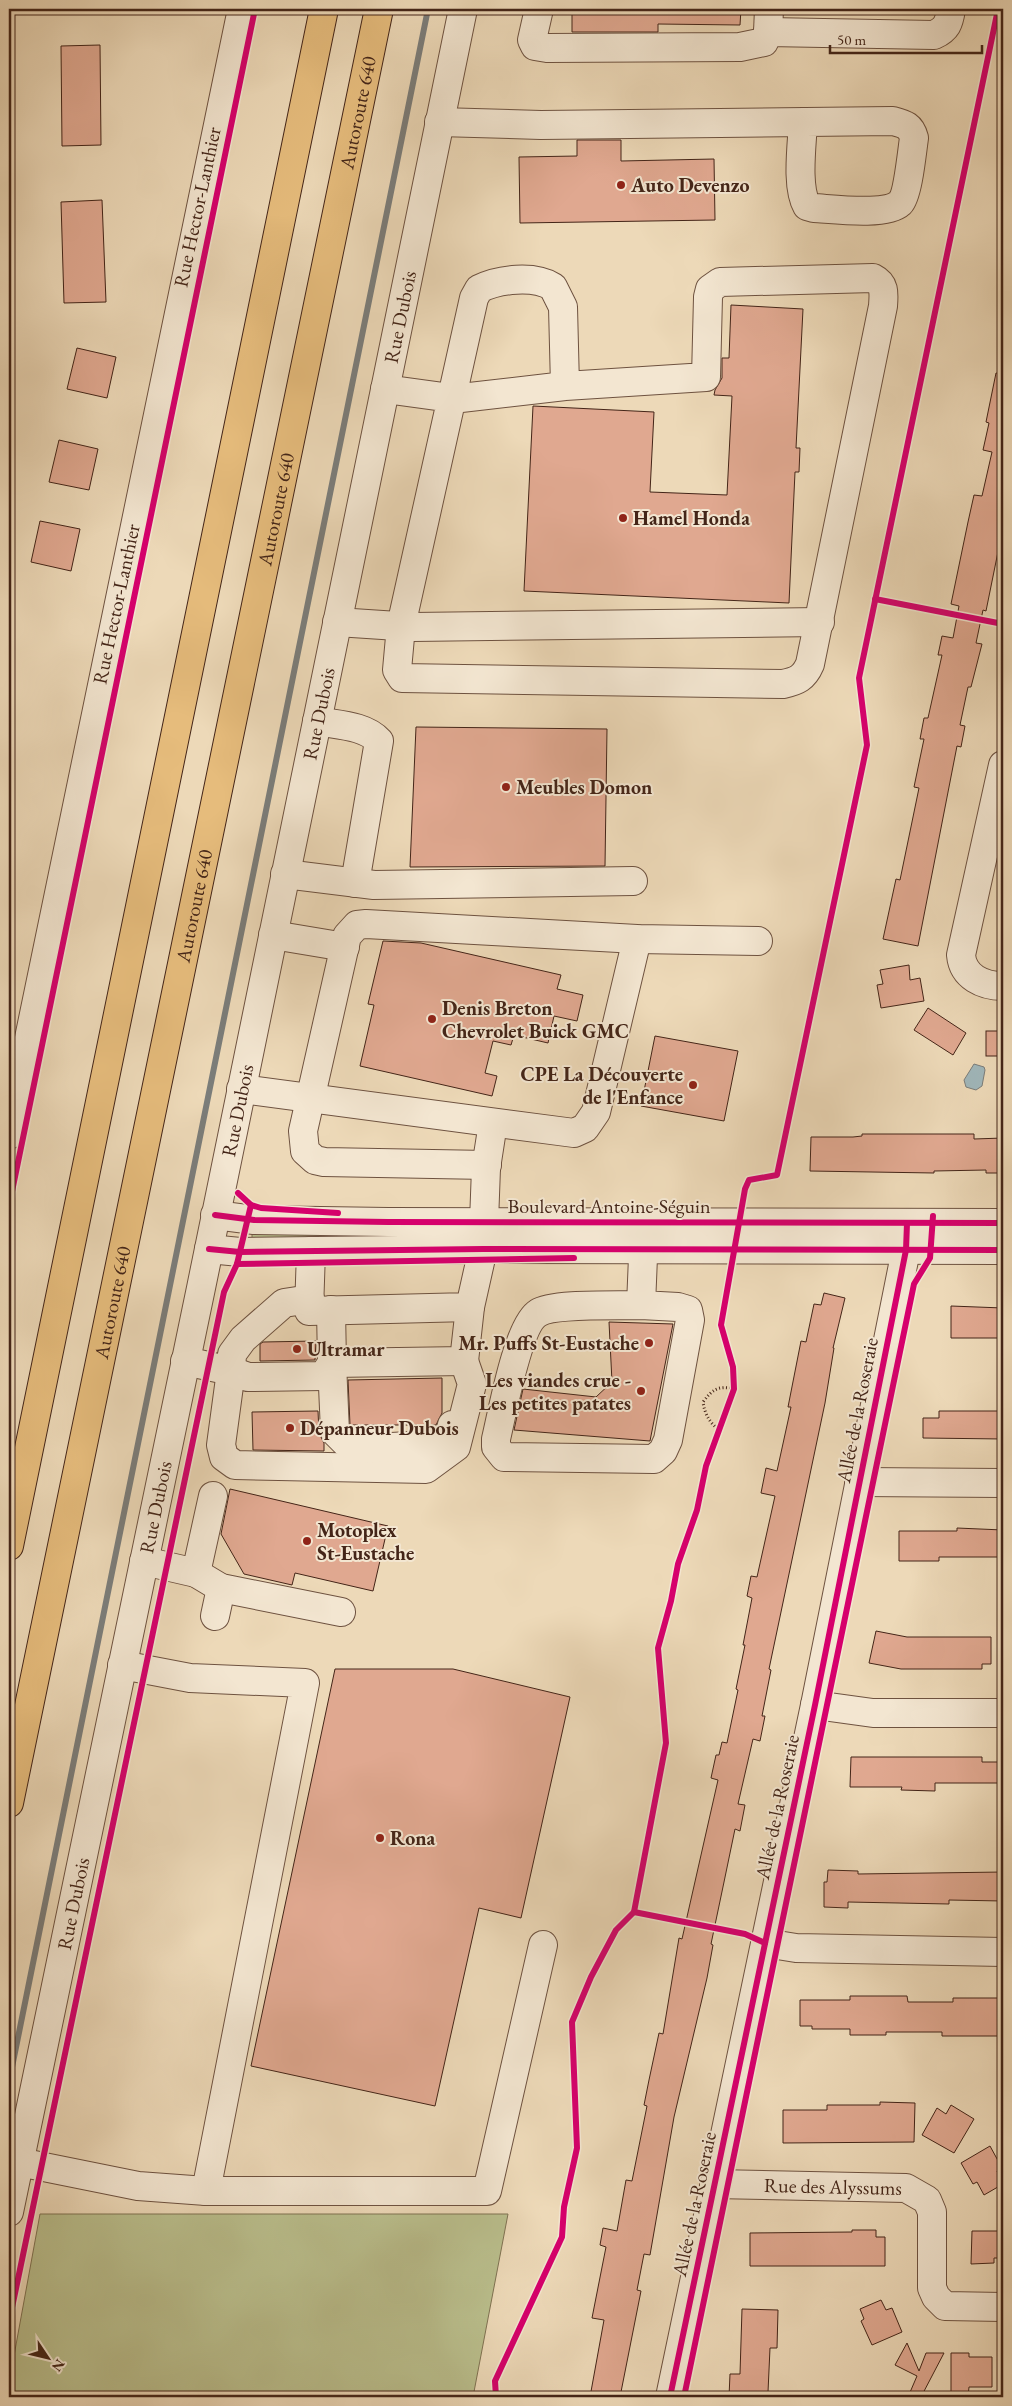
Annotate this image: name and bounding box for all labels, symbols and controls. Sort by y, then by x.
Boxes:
scale bar [830,22,982,54]
text: 50 m [837,30,866,49]
street label: Autoroute 640 [333,53,382,172]
street label: Rue Hector-Lanthier [167,124,227,289]
place label: Auto Devenzo [630,172,750,198]
marker: Auto Devenzo [615,179,627,191]
street label: Rue Dubois [378,268,422,365]
street label: Autoroute 640 [251,450,300,569]
place label: Hamel Honda [633,505,750,531]
marker: Hamel Honda [617,512,629,524]
street label: Rue Hector-Lanthier [86,521,146,686]
street label: Rue Dubois [296,665,341,762]
place label: Meubles Domon [516,774,652,800]
marker: Meubles Domon [500,781,512,793]
street label: Autoroute 640 [170,847,218,966]
place label: Denis Breton Chevrolet Buick GMC [442,995,629,1044]
marker: Denis Breton Chevrolet Buick GMC [426,1013,438,1025]
place label: CPE La Découverte de l'Enfance [521,1061,683,1110]
street label: Rue Dubois [215,1062,260,1159]
marker: CPE La Découverte de l'Enfance [687,1079,699,1091]
street label: Boulevard Antoine-Séguin [507,1193,711,1219]
street label: Autoroute 640 [88,1243,137,1362]
place label: Mr. Puffs St-Eustache [458,1330,639,1356]
street label: Allée de la Roseraie [830,1335,884,1486]
place label: Ultramar [307,1336,385,1362]
marker: Mr. Puffs St-Eustache [643,1337,655,1349]
marker: Ultramar [291,1343,303,1355]
place label: Les viandes crue - Les petites patates [479,1367,631,1416]
marker: Les viandes crue - Les petites patates [635,1385,647,1397]
place label: Dépanneur Dubois [300,1415,459,1441]
marker: Dépanneur Dubois [284,1422,296,1434]
street label: Rue Dubois [133,1458,178,1556]
place label: Motoplex St-Eustache [317,1517,414,1566]
marker: Motoplex St-Eustache [301,1535,313,1547]
street label: Allée de la Roseraie [749,1732,805,1883]
place label: Rona [390,1825,436,1851]
marker: Rona [374,1832,386,1844]
street label: Rue Dubois [51,1855,95,1952]
street label: Allée de la Roseraie [666,2129,722,2280]
street label: Rue des Alyssums [764,2172,902,2201]
north arrow [22,2334,72,2384]
text: N [48,2356,69,2376]

